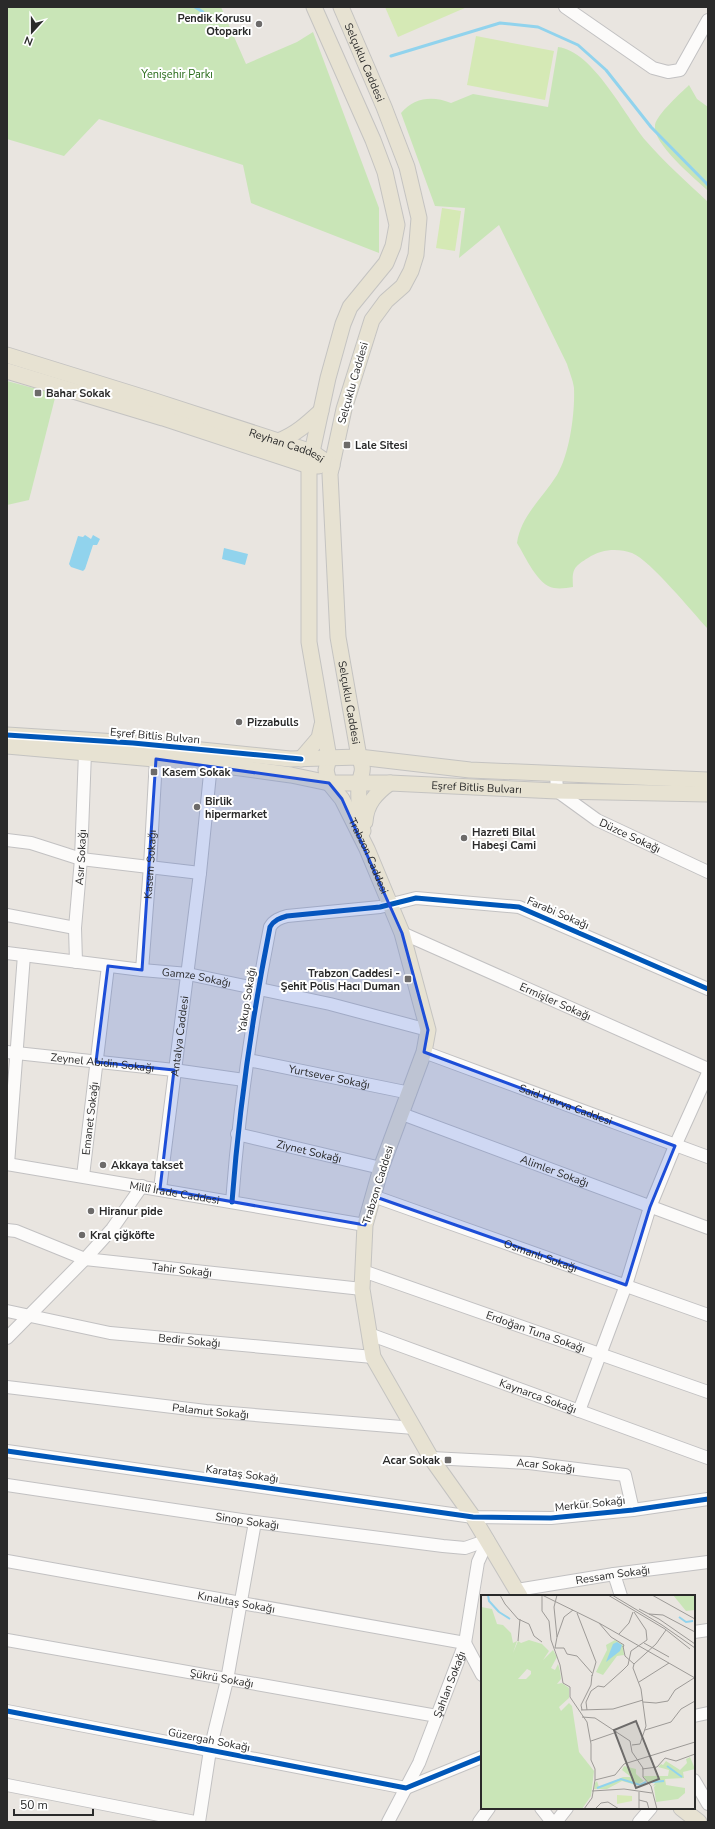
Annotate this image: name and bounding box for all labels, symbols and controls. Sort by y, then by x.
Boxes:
place label: Pendik Korusu Otoparkı [178,11,251,39]
north arrow [12,12,52,52]
marker: Pendik Korusu Otoparkı [254,19,264,29]
street label: Selçuklu Caddesi [341,20,388,104]
text: N [22,32,35,49]
park label: Yenişehir Parkı [140,67,213,82]
street label: Selçuklu Caddesi [334,340,372,426]
place label: Bahar Sokak [46,386,111,401]
marker: Bahar Sokak [33,388,43,398]
street label: Reyhan Caddesi [247,425,328,466]
place label: Lale Sitesi [355,438,408,453]
marker: Lale Sitesi [342,440,352,450]
street label: Selçuklu Caddesi [335,659,364,745]
place label: Pizzabulls [247,715,299,730]
marker: Pizzabulls [234,717,244,727]
street label: Eşref Bitlis Bulvarı [109,725,201,747]
place label: Kasem Sokak [162,765,231,780]
marker: Kasem Sokak [149,767,159,777]
street label: Eşref Bitlis Bulvarı [431,777,522,797]
place label: Birlik hipermarket [205,794,268,822]
marker: Birlik hipermarket [192,802,202,812]
street label: Trabzon Caddesi [345,815,392,896]
street label: Düzce Sokağı [597,815,663,856]
place label: Hazreti Bilal Habeşi Cami [472,825,536,853]
street label: Asır Sokağı [71,829,90,886]
street label: Kasem Sokağı [140,829,160,899]
marker: Hazreti Bilal Habeşi Cami [459,833,469,843]
street label: Farabi Sokağı [525,893,591,933]
street label: Gamze Sokağı [161,964,232,990]
street label: Yakup Sokağı [234,966,260,1035]
place label: Trabzon Caddesi - Şehit Polis Hacı Duman [280,966,400,994]
marker: Trabzon Caddesi - Şehit Polis Hacı Duman [403,974,413,984]
street label: Ermişler Sokağı [517,979,594,1024]
street label: Antalya Caddesi [167,995,192,1077]
street label: Zeynel Abidin Sokağı [50,1049,155,1075]
street label: Yurtsever Sokağı [286,1061,371,1092]
street label: Said Havva Caddesi [517,1080,614,1128]
street label: Emanet Sokağı [78,1081,102,1156]
street label: Ziynet Sokağı [275,1136,343,1166]
street label: Trabzon Caddesi [359,1144,397,1226]
street label: Alimler Sokağı [518,1151,591,1191]
place label: Akkaya takset [111,1158,184,1173]
marker: Akkaya takset [98,1160,108,1170]
street label: Millî İrade Caddesi [128,1178,221,1208]
place label: Hiranur pide [99,1204,163,1219]
marker: Hiranur pide [86,1206,96,1216]
place label: Kral çiğköfte [90,1228,155,1243]
marker: Kral çiğköfte [77,1230,87,1240]
street label: Osmanlı Sokağı [502,1236,580,1276]
street label: Tahir Sokağı [151,1259,213,1280]
street label: Erdoğan Tuna Sokağı [484,1307,587,1356]
street label: Bedir Sokağı [158,1330,221,1351]
street label: Kaynarca Sokağı [497,1375,579,1417]
street label: Palamut Sokağı [171,1399,250,1422]
place label: Acar Sokak [382,1453,441,1468]
marker: Acar Sokak [443,1455,453,1465]
street label: Acar Sokağı [516,1455,576,1476]
street label: Karataş Sokağı [205,1461,279,1487]
street label: Merkür Sokağı [554,1493,626,1515]
street label: Sinop Sokağı [215,1509,280,1533]
street label: Ressam Sokağı [574,1562,651,1588]
street label: Kınalıtaş Sokağı [196,1588,276,1616]
inset map [481,1595,695,1809]
street label: Şahlan Sokağı [430,1649,469,1720]
street label: Şükrü Sokağı [189,1665,255,1691]
street label: Güzergah Sokağı [167,1725,251,1755]
scale bar [14,1791,93,1817]
text: 50 m [20,1797,48,1813]

